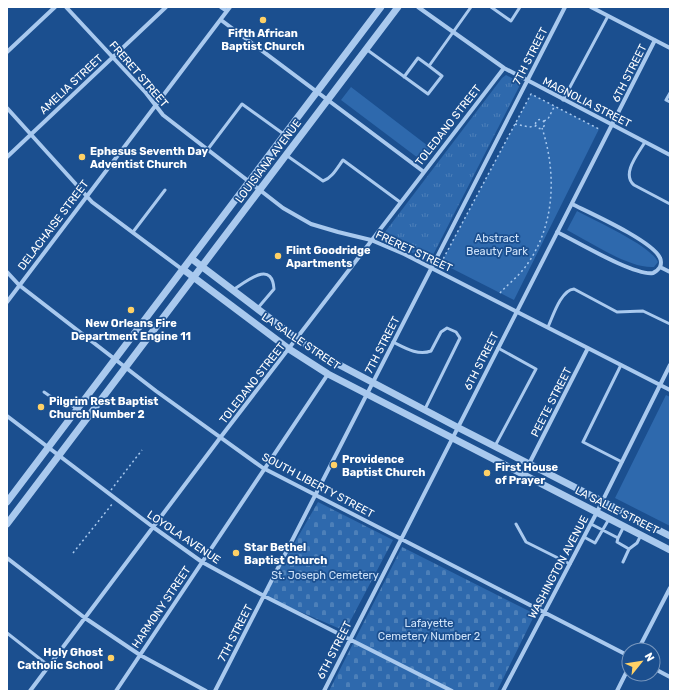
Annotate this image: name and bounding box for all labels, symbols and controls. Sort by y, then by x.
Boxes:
marker: Fifth African Baptist Church [258,15,268,25]
street label: 7TH STREET [510,25,551,87]
place label: Fifth African Baptist Church [221,27,305,53]
street label: FRERET STREET [106,39,171,110]
street label: 6TH STREET [609,42,650,104]
street label: AMELIA STREET [37,51,106,117]
street label: MAGNOLIA STREET [540,75,634,131]
street label: TOLEDANO STREET [413,82,484,168]
street label: LOUISIANA AVENUE [233,117,304,206]
place label: Ephesus Seventh Day Adventist Church [90,145,208,171]
marker: Ephesus Seventh Day Adventist Church [77,152,87,162]
street label: DELACHAISE STREET [15,177,92,273]
street label: FRERET STREET [373,228,455,275]
park label: Abstract Beauty Park [466,232,528,258]
place label: Flint Goodridge Apartments [286,244,371,270]
marker: Flint Goodridge Apartments [273,251,283,261]
marker: New Orleans Fire Department Engine 11 [126,305,136,315]
street label: LA SALLE STREET [259,310,343,373]
street label: 7TH STREET [362,314,403,376]
place label: New Orleans Fire Department Engine 11 [71,317,191,343]
street label: 6TH STREET [461,330,502,392]
street label: TOLEDANO STREET [217,340,288,426]
street label: PEETE STREET [528,365,575,439]
place label: Pilgrim Rest Baptist Church Number 2 [49,395,158,421]
marker: Pilgrim Rest Baptist Church Number 2 [36,402,46,412]
street label: SOUTH LIBERTY STREET [259,450,377,521]
place label: Providence Baptist Church [342,453,425,479]
marker: Providence Baptist Church [329,460,339,470]
place label: First House of Prayer [495,461,559,487]
marker: First House of Prayer [482,468,492,478]
street label: LA SALLE STREET [573,484,661,537]
street label: LOYOLA AVENUE [145,508,223,567]
street label: WASHINGTON AVENUE [526,513,591,621]
place label: Star Bethel Baptist Church [244,541,327,567]
marker: Star Bethel Baptist Church [231,548,241,558]
street label: HARMONY STREET [129,563,194,651]
park label: St. Joseph Cemetery [271,569,379,582]
street label: 7TH STREET [215,602,256,664]
park label: Lafayette Cemetery Number 2 [378,617,480,643]
street label: 6TH STREET [314,619,355,681]
north arrow [621,642,661,682]
place label: Holy Ghost Catholic School [17,646,103,672]
text: N [642,651,657,664]
marker: Holy Ghost Catholic School [106,653,116,663]

